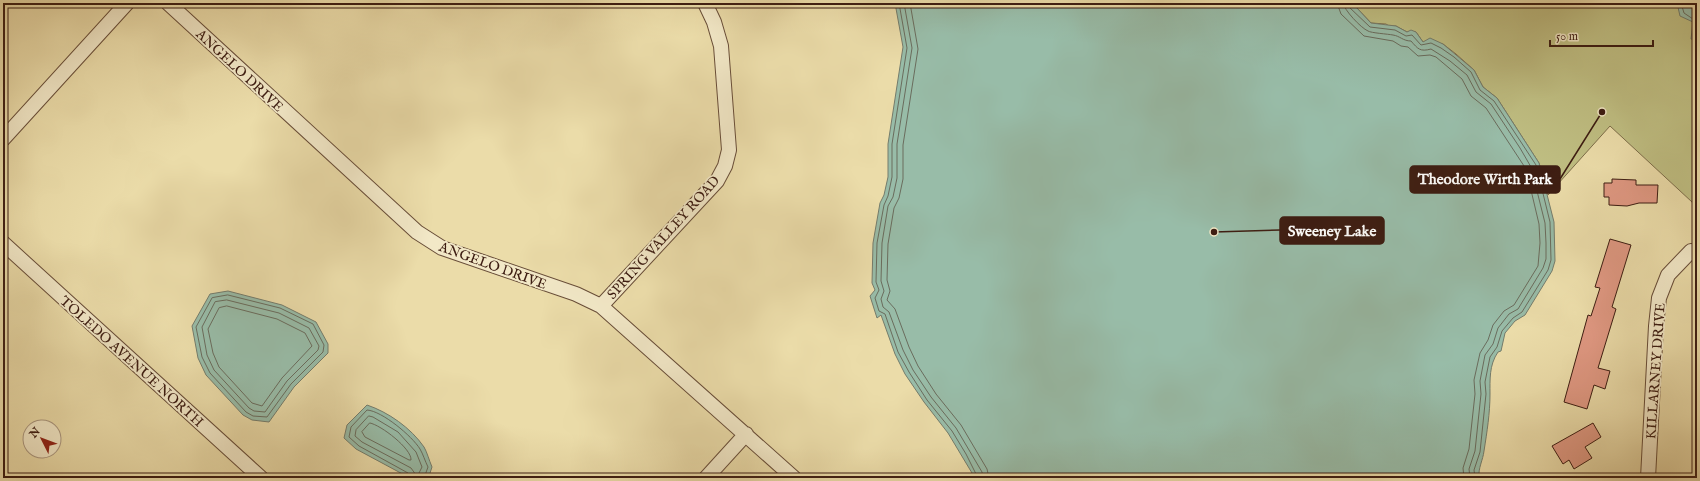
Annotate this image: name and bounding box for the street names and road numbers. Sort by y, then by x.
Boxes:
street label: ANGELO DRIVE [191,25,287,116]
street label: SPRING VALLEY ROAD [603,172,724,303]
street label: ANGELO DRIVE [435,238,549,294]
street label: TOLEDO AVENUE NORTH [56,292,207,431]
street label: KILLARNEY DRIVE [1642,302,1670,440]

